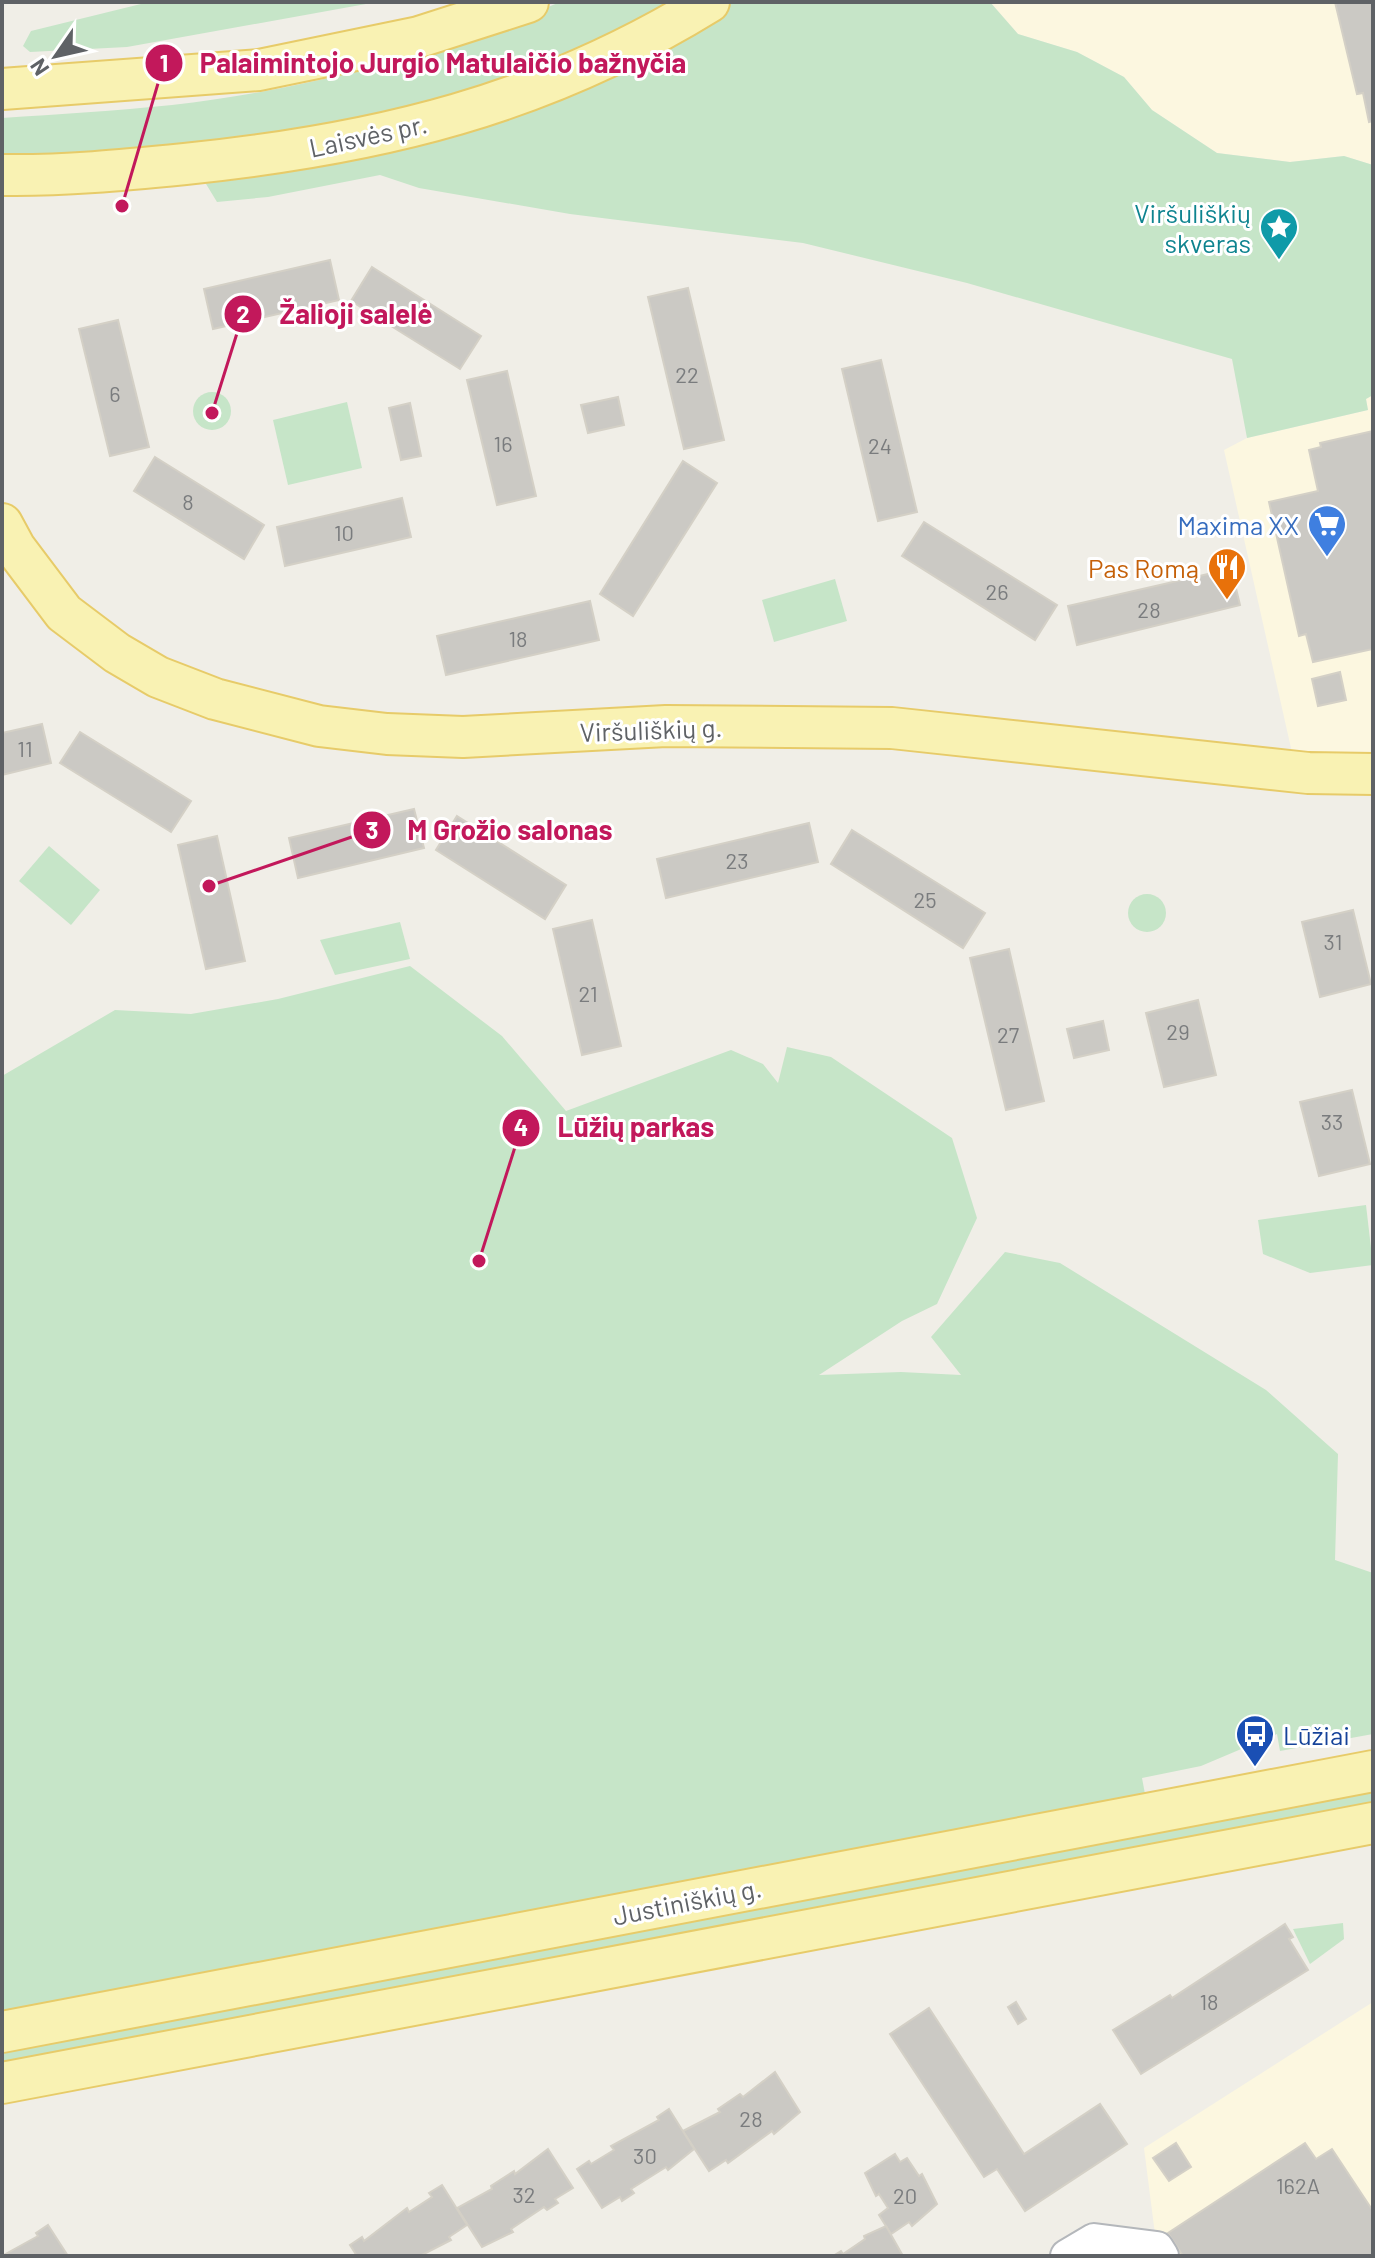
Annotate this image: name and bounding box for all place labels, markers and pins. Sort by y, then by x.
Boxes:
callout: Palaimintojo Jurgio Matulaičio bažnyčia [144,37,702,89]
place label: Viršuliškių skveras [1134,197,1251,258]
place icon: Viršuliškių skveras [1258,206,1300,261]
callout: Žalioji salelė [223,288,448,340]
supermarket icon: Maxima XX [1306,503,1348,558]
place label: Maxima XX [1177,509,1299,540]
restaurant icon: Pas Romą [1206,546,1248,601]
place label: Pas Romą [1088,552,1199,583]
callout: M Grožio salonas [352,804,629,856]
callout: Lūžių parkas [501,1102,730,1154]
bus stop icon: Lūžiai [1234,1713,1276,1768]
place label: Lūžiai [1283,1719,1350,1750]

